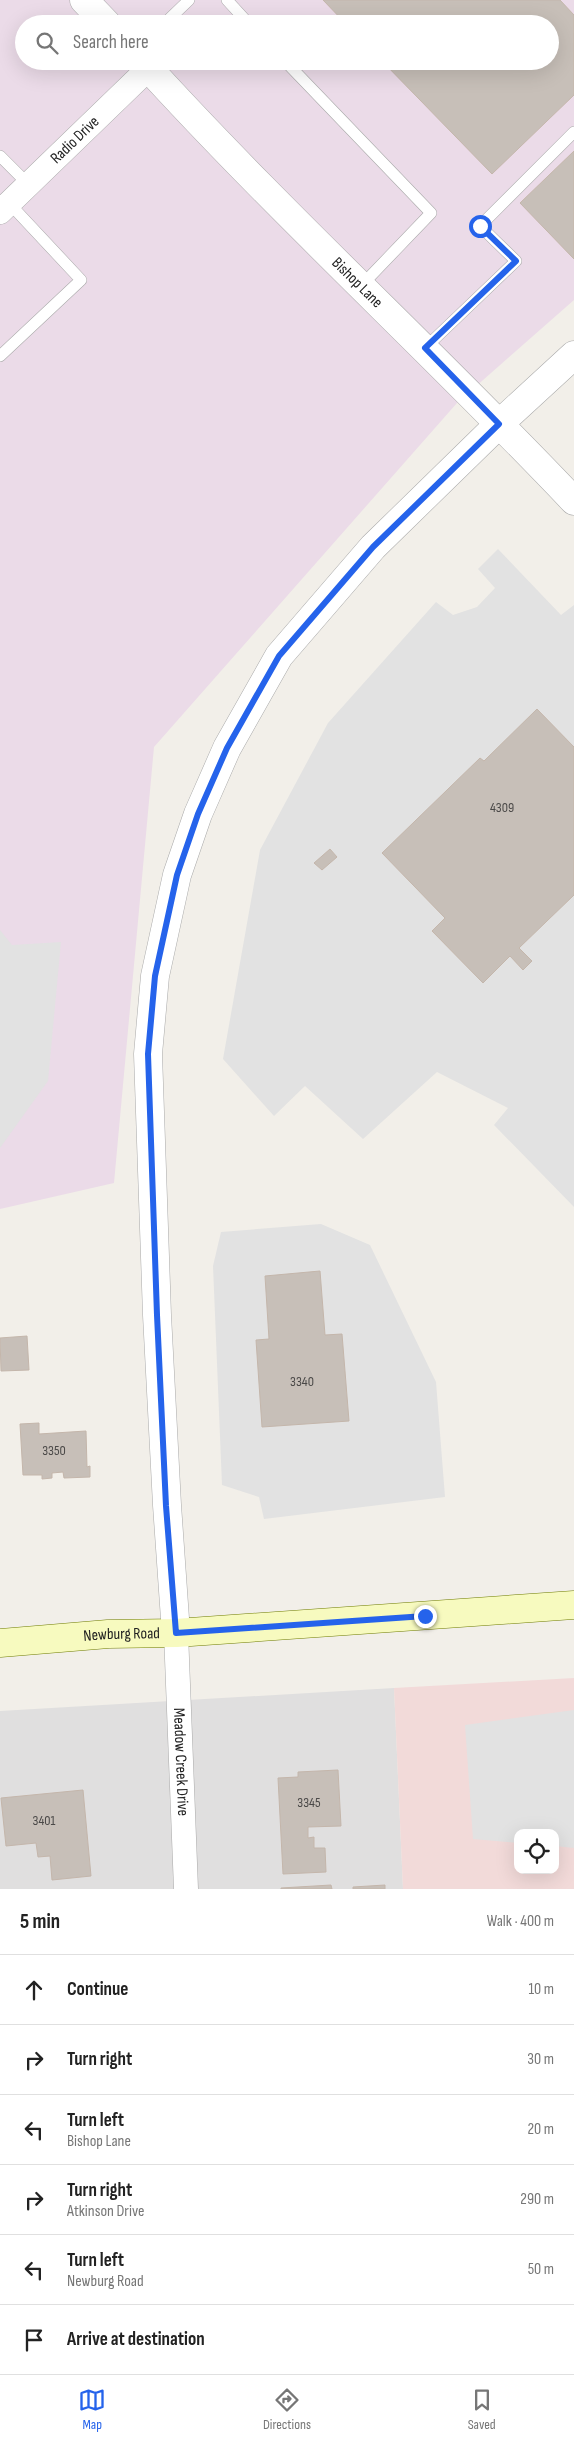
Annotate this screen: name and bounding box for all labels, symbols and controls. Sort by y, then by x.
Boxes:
search box [15,15,559,70]
icon: search [33,29,61,57]
text: Search here [73,31,149,54]
street label: Radio Drive [47,112,103,167]
route start [469,215,492,238]
street label: Bishop Lane [328,253,387,312]
house number: 4309 [490,799,514,816]
house number: 3340 [290,1373,314,1390]
house number: 3350 [42,1442,66,1459]
route end [414,1605,437,1628]
street label: Newburg Road [83,1624,160,1646]
street label: Meadow Creek Drive [169,1707,193,1816]
house number: 3345 [297,1794,321,1811]
house number: 3401 [33,1812,56,1829]
map controls [514,1829,559,1874]
button: locate [514,1829,559,1874]
text: 5 min [20,1909,60,1934]
text: Walk · 400 m [487,1912,554,1931]
icon: ahead [20,1976,48,2004]
text: Continue [67,1978,128,2001]
text: 10 m [528,1980,554,1999]
icon: right [20,2046,48,2074]
text: Turn right [67,2048,132,2071]
text: 30 m [527,2050,554,2069]
text: Turn left [67,2109,124,2132]
icon: left [20,2116,48,2144]
text: 20 m [527,2120,554,2139]
text: Bishop Lane [67,2132,131,2151]
text: Turn right [67,2179,132,2202]
icon: right [20,2186,48,2214]
text: 290 m [520,2190,554,2209]
text: Atkinson Drive [67,2202,144,2221]
text: Turn left [67,2249,124,2272]
icon: left [20,2256,48,2284]
text: 50 m [528,2260,554,2279]
text: Newburg Road [67,2272,144,2291]
icon: arrive [20,2326,48,2354]
text: Arrive at destination [67,2328,205,2351]
tab: Map [78,2386,106,2433]
tab: Directions [263,2386,311,2433]
tab: Saved [468,2386,496,2433]

